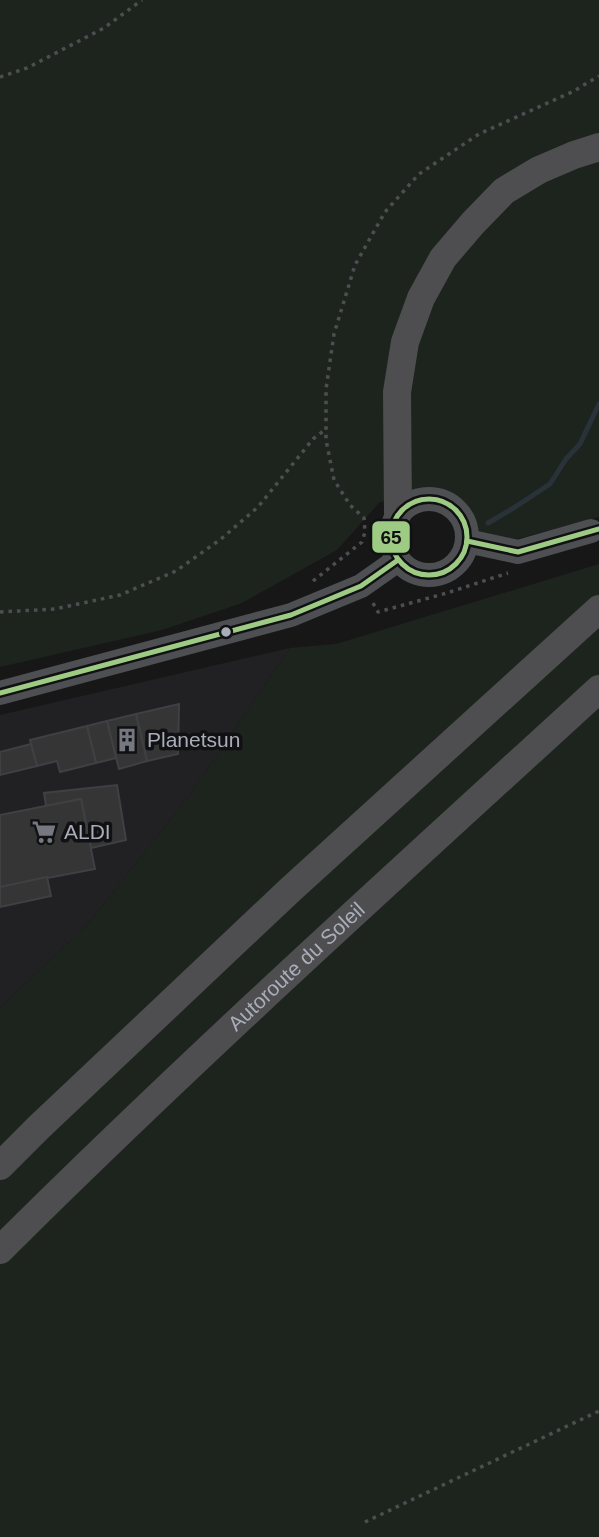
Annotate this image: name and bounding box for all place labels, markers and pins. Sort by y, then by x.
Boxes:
unlabelled marker [219,625,233,639]
building icon: Planetsun [113,726,141,754]
place label: Planetsun [147,728,240,751]
supermarket icon: ALDI [30,818,58,846]
place label: ALDI [64,820,111,843]

